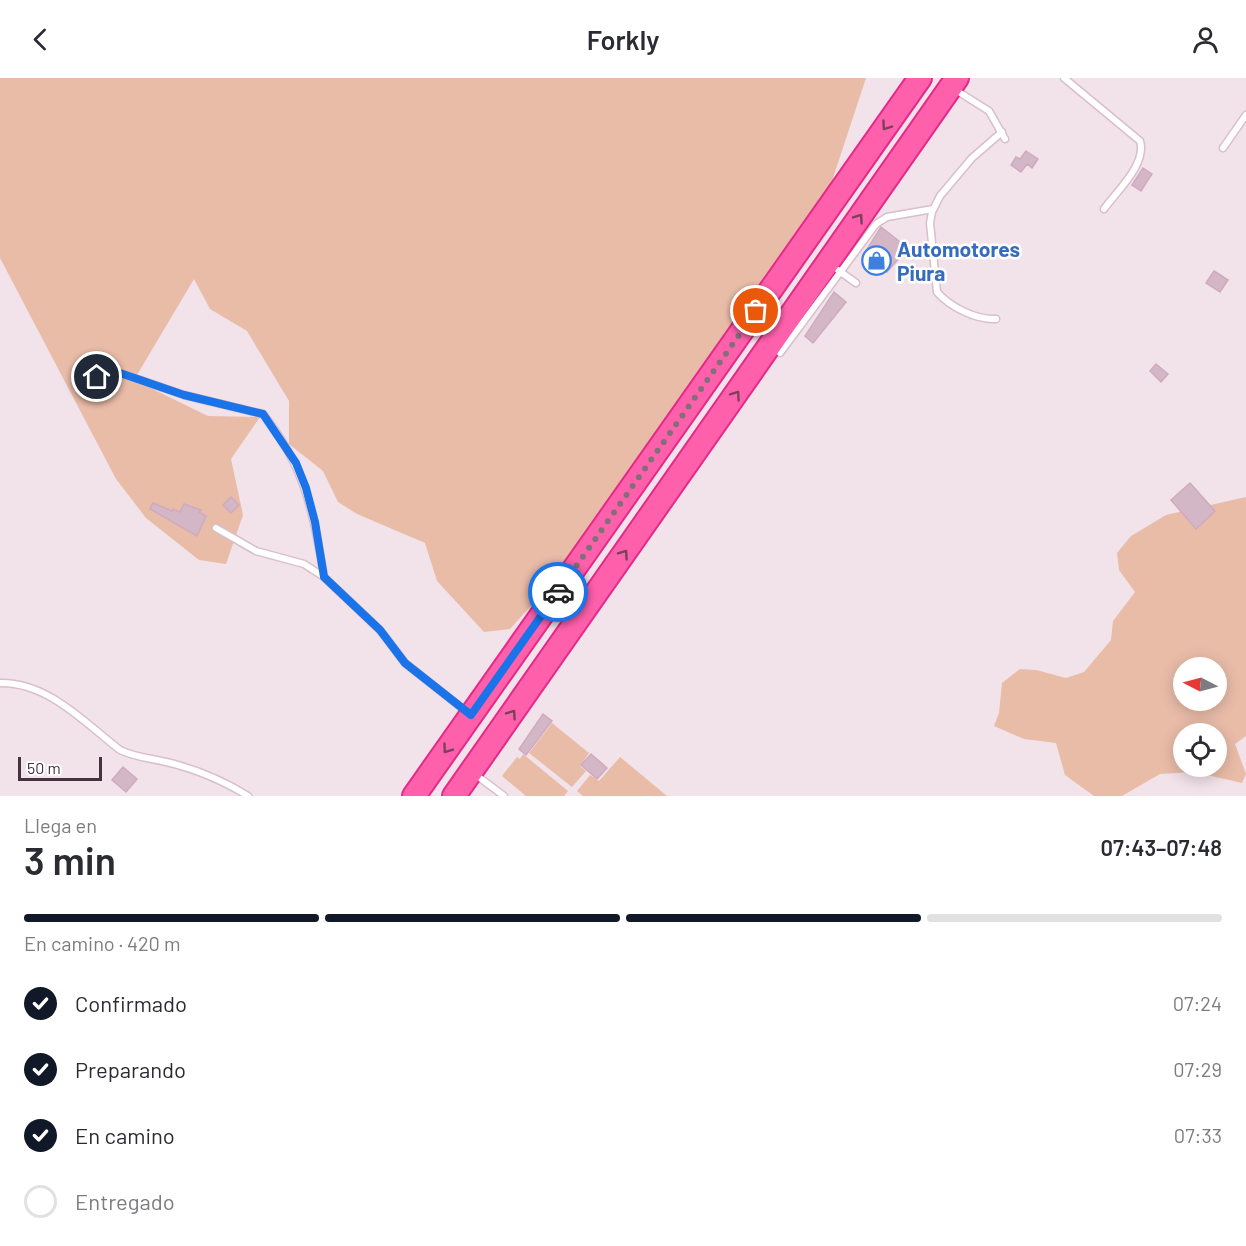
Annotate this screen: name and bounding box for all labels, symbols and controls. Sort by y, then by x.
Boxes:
icon: back [24,23,57,56]
text: Forkly [587,23,659,55]
icon: person [1189,23,1222,56]
one-way arrow [882,119,893,130]
one-way arrow [852,213,863,224]
place label: Automotores Piura [897,236,1020,285]
shop icon: Automotores Piura [860,244,892,276]
pin [730,285,781,336]
icon: bag [739,294,772,327]
pin [71,351,122,402]
icon: home [80,360,113,393]
one-way arrow [729,390,740,401]
one-way arrow [617,550,628,561]
courier [528,562,588,622]
icon: car [542,576,575,609]
north arrow [1173,657,1227,711]
map controls [1173,657,1227,777]
one-way arrow [505,710,516,721]
button: locate [1173,723,1227,777]
one-way arrow [444,742,455,753]
scale bar [18,754,102,782]
text: 50 m [27,758,61,777]
text: Llega en [24,813,97,837]
text: 07:43–07:48 [1100,834,1222,860]
text: 3 min [24,836,116,883]
text: En camino · 420 m [24,931,180,955]
icon: check [24,987,57,1020]
text: Confirmado [75,990,187,1016]
text: 07:24 [1173,991,1222,1015]
icon: check [24,1053,57,1086]
text: Preparando [75,1056,186,1082]
text: 07:29 [1173,1057,1222,1081]
icon: check [24,1119,57,1152]
text: En camino [75,1122,175,1148]
text: 07:33 [1174,1123,1222,1147]
text: Entregado [75,1188,175,1214]

